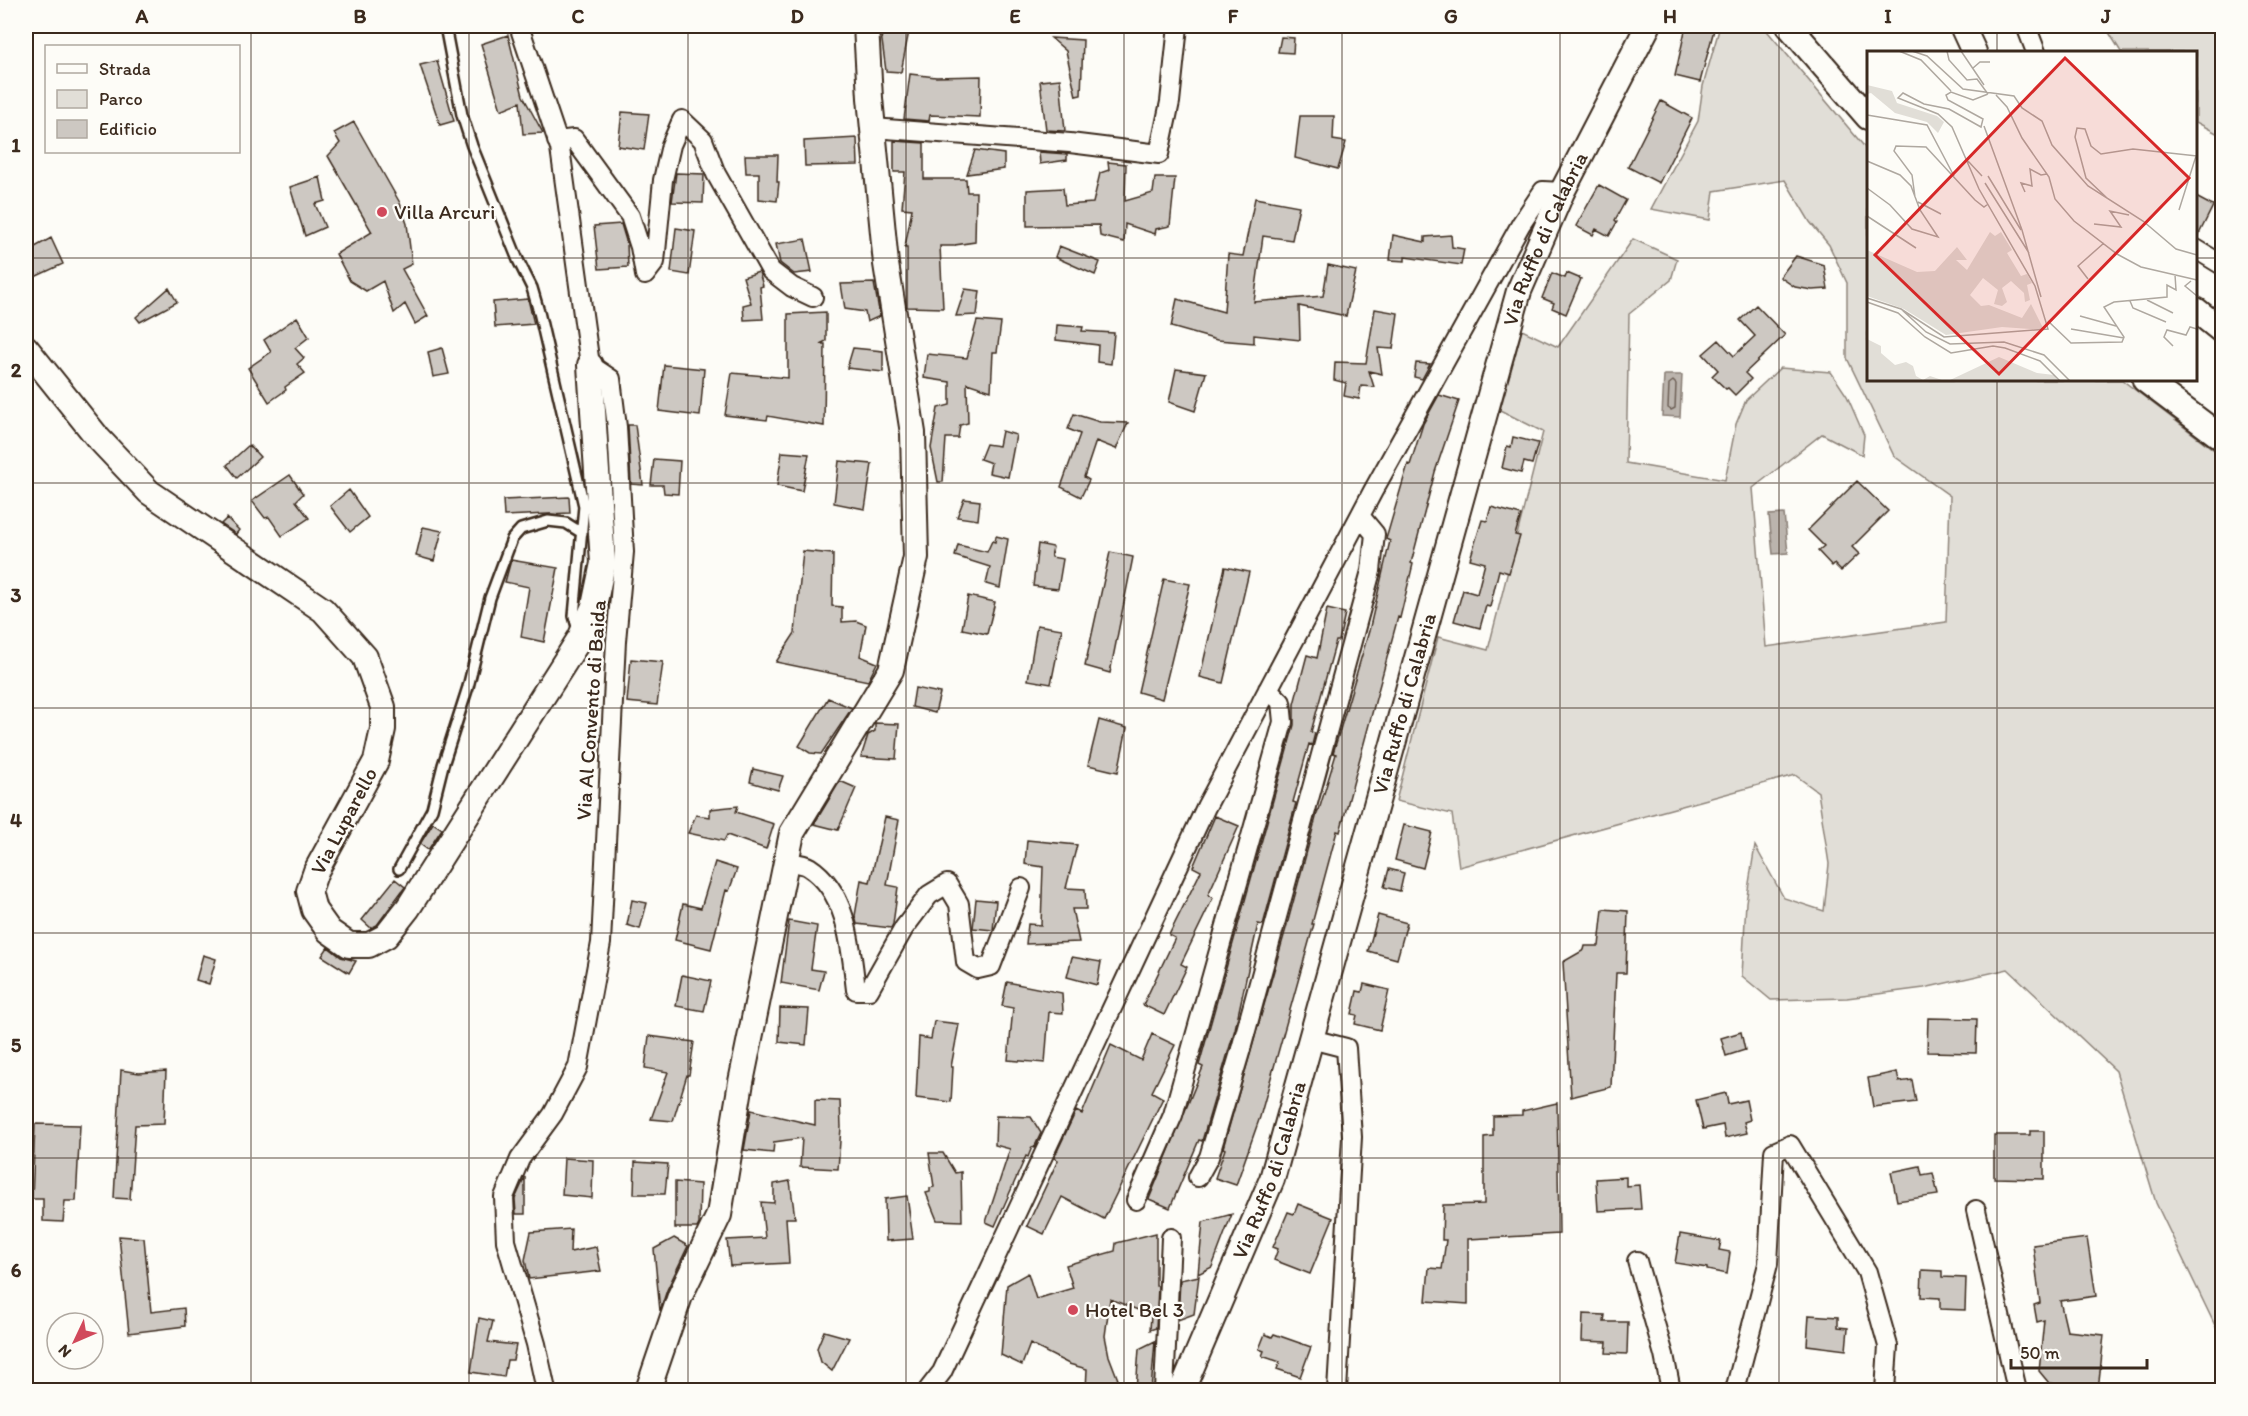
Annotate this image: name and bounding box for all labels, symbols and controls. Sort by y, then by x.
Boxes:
text: A [135,4,149,28]
text: B [354,4,367,28]
text: C [572,4,585,28]
text: D [790,4,804,28]
text: E [1009,4,1021,28]
text: F [1228,4,1239,28]
text: G [1444,4,1458,28]
text: H [1663,4,1677,28]
text: I [1884,4,1892,28]
text: J [2100,4,2111,28]
legend [45,45,240,153]
inset map [1867,51,2197,381]
text: Strada [99,58,151,80]
text: Parco [99,88,143,110]
text: Edificio [99,118,157,140]
text: 1 [11,133,21,157]
street label: Via Ruffo di Calabria [1497,147,1593,329]
place label: Villa Arcuri [394,199,495,224]
marker: Villa Arcuri [375,205,389,219]
text: 2 [11,358,22,382]
text: 3 [11,583,22,607]
street label: Via Al Convento di Baida [570,599,611,821]
street label: Via Ruffo di Calabria [1367,610,1441,797]
street label: Via Luparello [305,763,382,879]
text: 4 [10,808,22,832]
text: 5 [11,1033,22,1057]
street label: Via Ruffo di Calabria [1226,1078,1311,1263]
text: 6 [11,1258,22,1282]
place label: Hotel Bel 3 [1085,1297,1184,1322]
marker: Hotel Bel 3 [1066,1303,1080,1317]
north arrow [45,1311,105,1371]
scale bar [2011,1332,2148,1370]
text: N [54,1341,75,1362]
text: 50 m [2020,1342,2060,1364]

